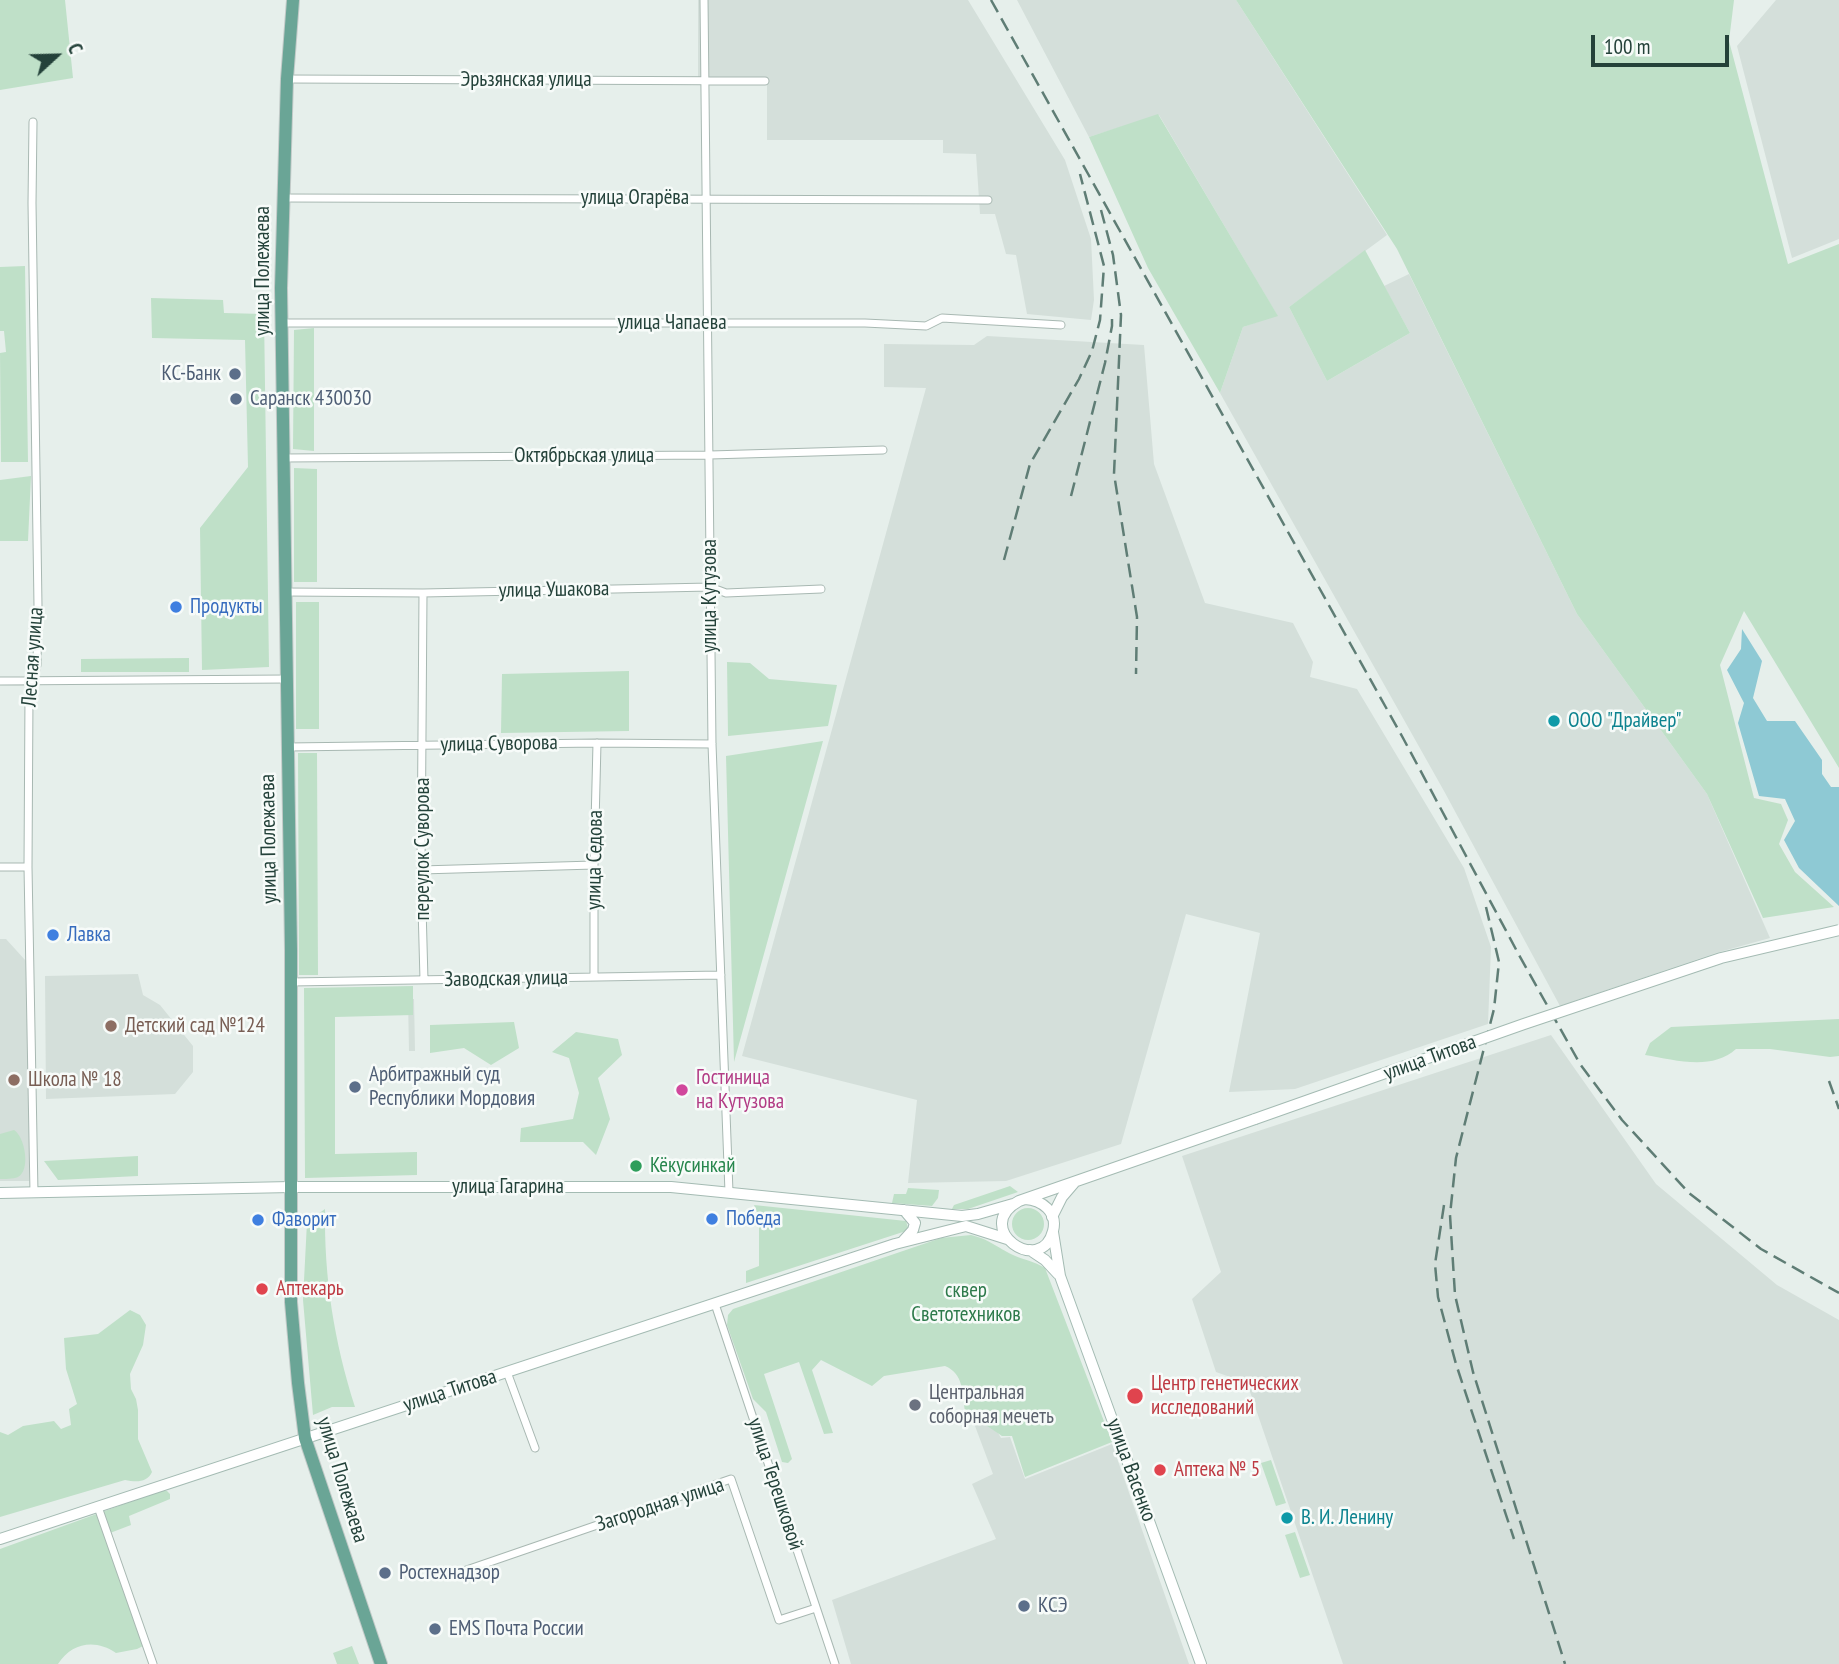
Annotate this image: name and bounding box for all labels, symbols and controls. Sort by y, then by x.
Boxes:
north arrow [21,21,91,91]
scale bar [1594,21,1732,65]
text: 100 m [1604,33,1650,60]
text: С [63,40,88,57]
street label: Эрьзянская улица [460,67,592,93]
street label: улица Огарёва [581,185,689,211]
street label: улица Полежаева [250,206,276,336]
street label: улица Чапаева [617,310,727,336]
place label: КС-Банк [162,361,221,387]
marker: КС-Банк [227,366,243,382]
place label: Саранск 430030 [250,386,371,412]
marker: Саранск 430030 [228,391,244,407]
street label: Октябрьская улица [514,443,654,469]
street label: улица Кутузова [697,539,723,653]
street label: улица Ушакова [498,576,610,604]
place label: Продукты [190,594,263,620]
marker: Продукты [168,599,184,615]
street label: Лесная улица [17,606,49,708]
place label: ООО "Драйвер" [1568,708,1682,734]
marker: ООО "Драйвер" [1546,713,1562,729]
street label: улица Суворова [440,730,558,758]
street label: улица Полежаева [255,774,283,904]
street label: переулок Суворова [410,778,436,920]
street label: улица Седова [582,810,608,910]
place label: Лавка [67,922,111,948]
marker: Лавка [45,927,61,943]
street label: Заводская улица [444,965,568,993]
place label: Детский сад №124 [125,1013,265,1039]
marker: Детский сад №124 [103,1018,119,1034]
street label: улица Титова [1380,1030,1480,1086]
place label: Арбитражный суд Республики Мордовия [369,1062,535,1112]
place label: Гостиница на Кутузова [696,1065,784,1115]
place label: Школа № 18 [28,1067,122,1093]
marker: Школа № 18 [6,1072,22,1088]
marker: Арбитражный суд Республики Мордовия [347,1079,363,1095]
marker: Гостиница на Кутузова [674,1082,690,1098]
place label: Кёкусинкай [650,1153,735,1179]
marker: Кёкусинкай [628,1158,644,1174]
street label: улица Гагарина [452,1174,564,1200]
place label: Победа [726,1206,781,1232]
place label: Фаворит [272,1207,336,1233]
marker: Победа [704,1211,720,1227]
marker: Фаворит [250,1212,266,1228]
place label: Аптекарь [276,1276,344,1302]
park label: сквер Светотехников [911,1278,1021,1328]
marker: Аптекарь [254,1281,270,1297]
street label: улица Титова [400,1364,500,1418]
place label: Центр генетических исследований [1151,1371,1299,1421]
place label: Центральная соборная мечеть [929,1380,1054,1430]
marker: Центр генетических исследований [1125,1386,1145,1406]
marker: Центральная соборная мечеть [907,1397,923,1413]
street label: улица Полежаева [311,1414,373,1546]
street label: улица Терешковой [742,1415,808,1553]
street label: улица Васенко [1101,1415,1161,1525]
place label: Аптека № 5 [1174,1457,1260,1483]
marker: Аптека № 5 [1152,1462,1168,1478]
street label: Загородная улица [593,1472,727,1538]
place label: В. И. Ленину [1301,1505,1393,1531]
marker: В. И. Ленину [1279,1510,1295,1526]
place label: Ростехнадзор [399,1560,500,1586]
marker: Ростехнадзор [377,1565,393,1581]
place label: КСЭ [1038,1593,1067,1619]
marker: КСЭ [1016,1598,1032,1614]
place label: EMS Почта России [449,1616,584,1642]
marker: EMS Почта России [427,1621,443,1637]

